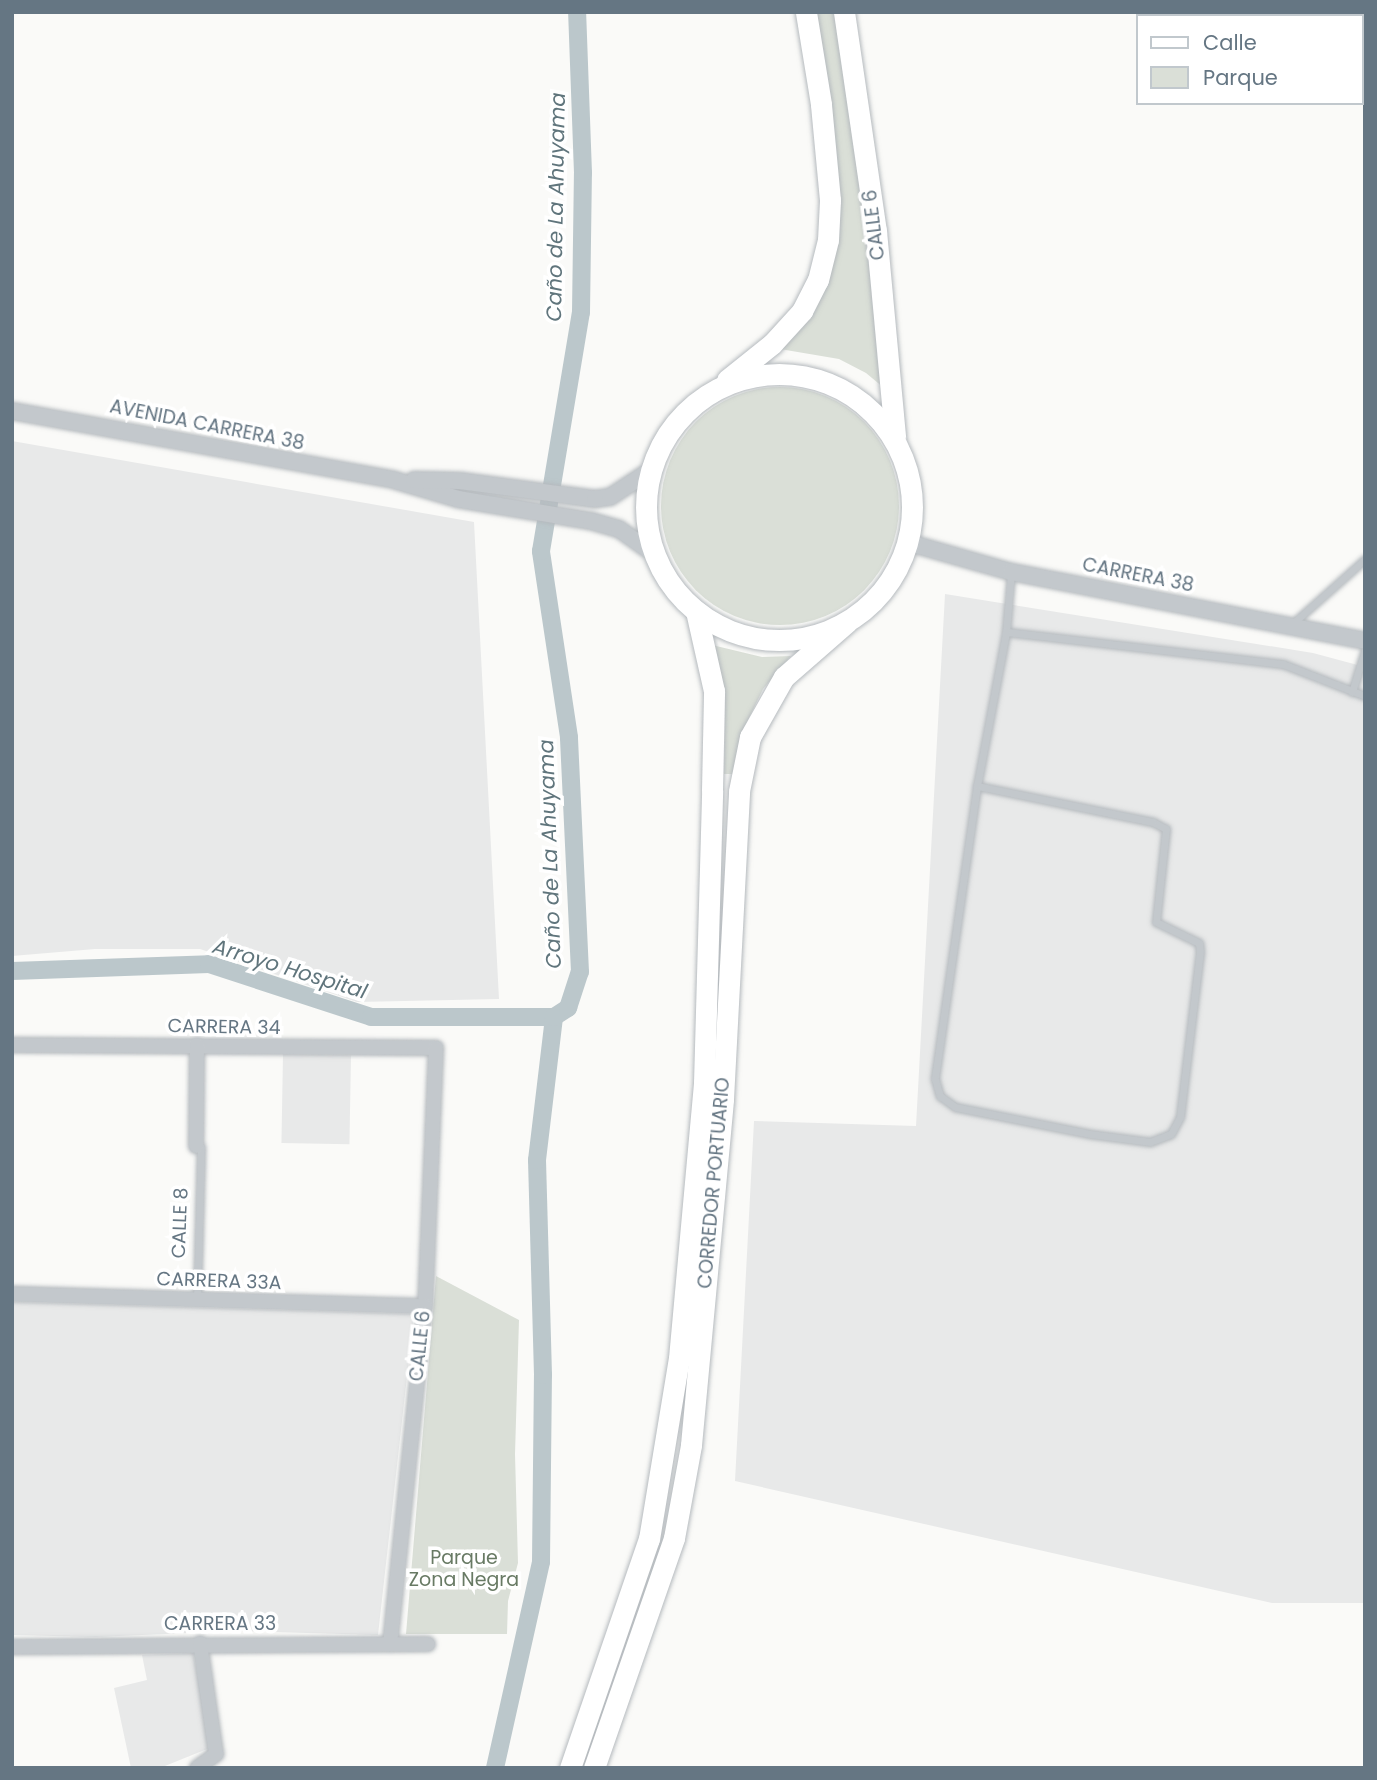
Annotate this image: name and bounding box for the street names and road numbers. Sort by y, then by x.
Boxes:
street label: CALLE 6 [858,188,890,262]
street label: AVENIDA CARRERA 38 [108,395,306,455]
street label: CARRERA 38 [1080,553,1196,597]
street label: CARRERA 34 [167,1015,281,1039]
street label: CORREDOR PORTUARIO [693,1076,735,1290]
street label: CALLE 8 [167,1187,193,1259]
street label: CARRERA 33A [156,1267,282,1295]
street label: CALLE 6 [405,1310,435,1382]
street label: CARRERA 33 [164,1613,276,1635]

